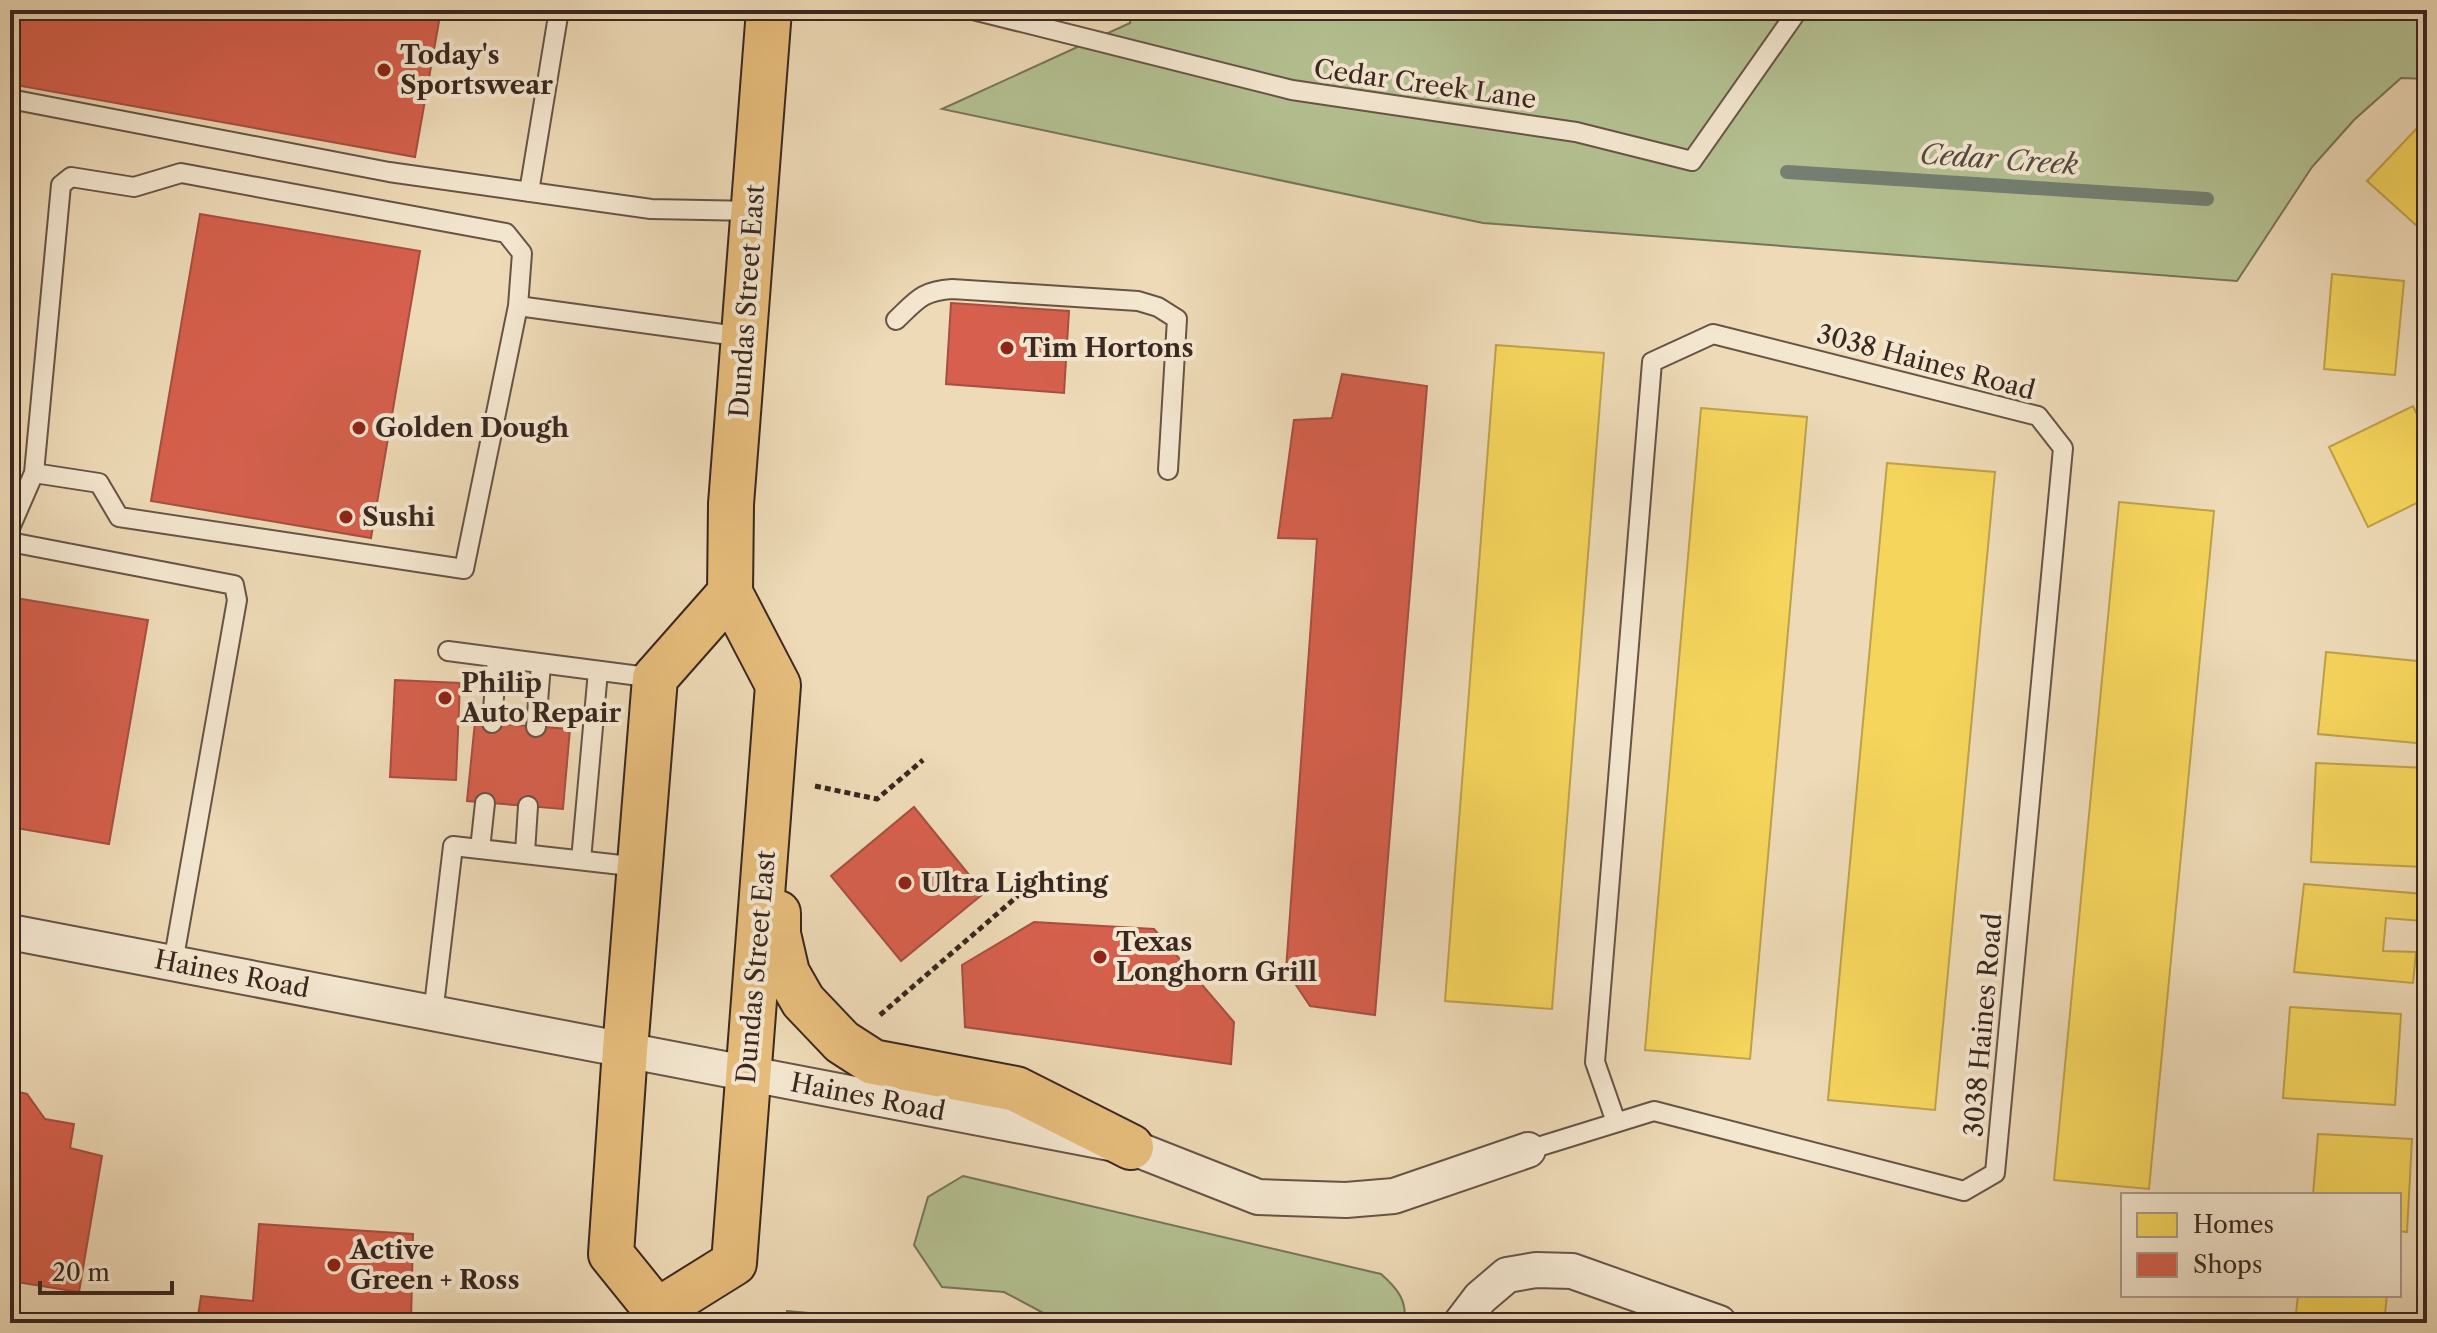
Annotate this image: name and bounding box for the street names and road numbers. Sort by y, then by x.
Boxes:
street label: Cedar Creek Lane [1312,53,1538,115]
street label: Dundas Street East [723,182,771,419]
street label: 3038 Haines Road [1813,317,2039,407]
street label: Dundas Street East [730,848,782,1085]
street label: 3038 Haines Road [1957,912,2009,1138]
street label: Haines Road [152,943,312,1005]
street label: Haines Road [788,1066,948,1128]

